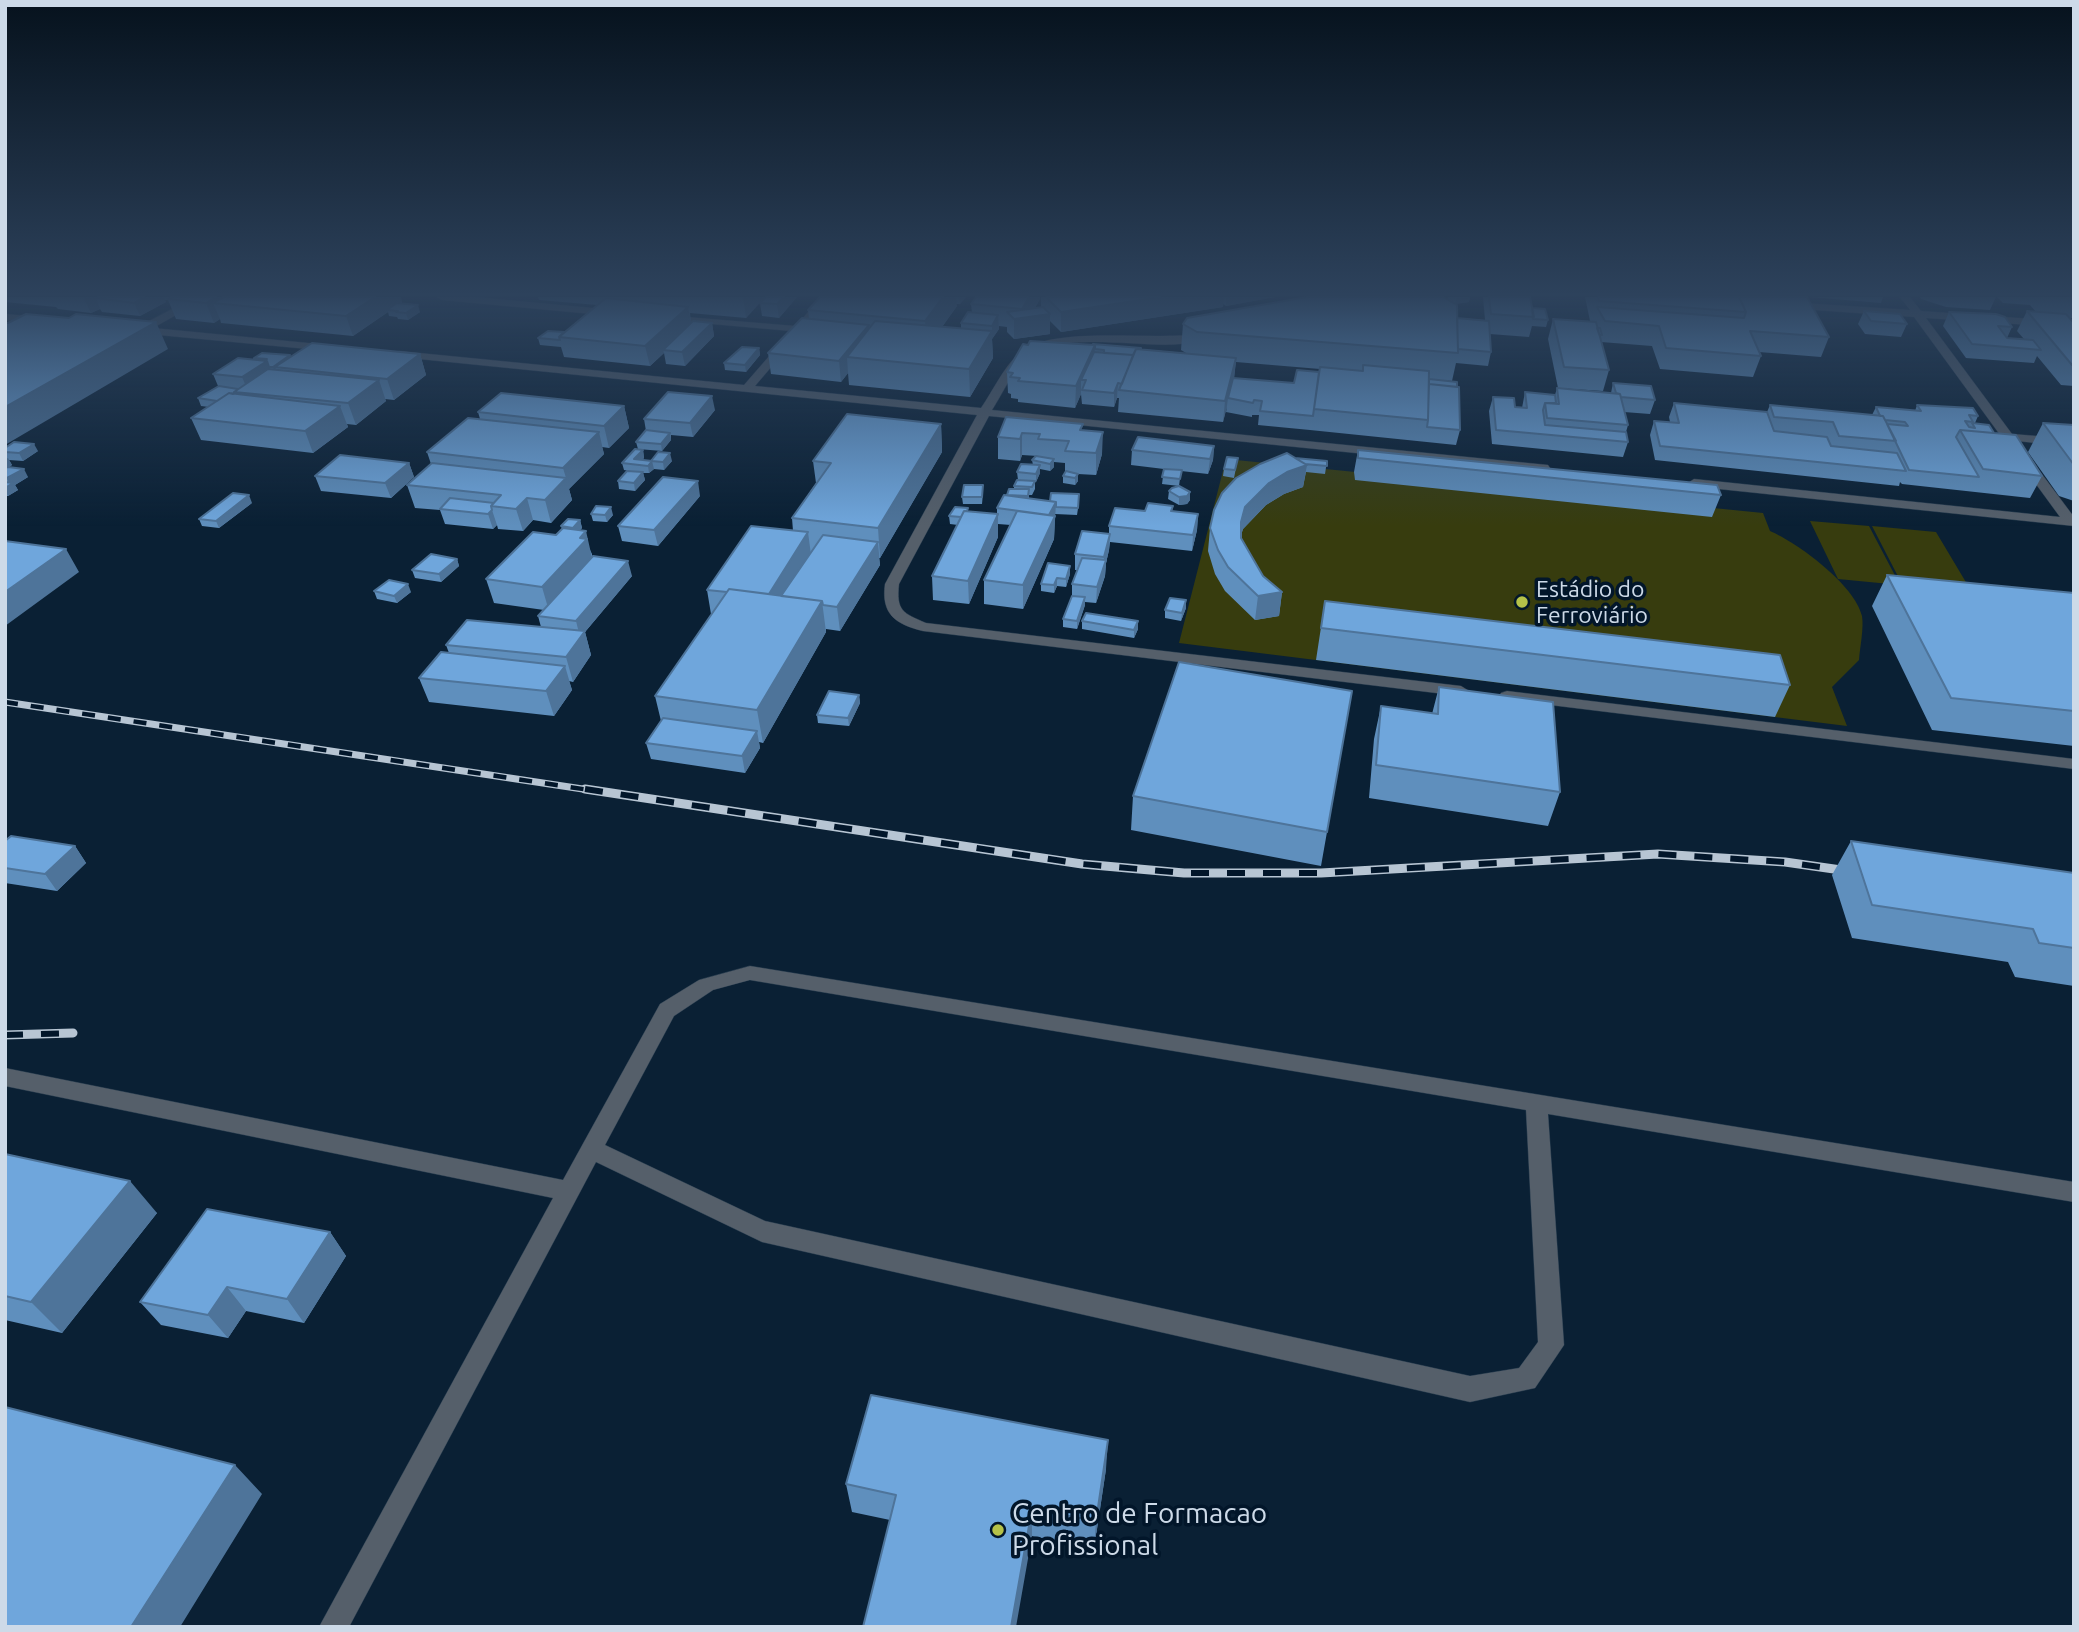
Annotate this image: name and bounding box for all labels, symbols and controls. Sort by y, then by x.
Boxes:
place label: Estádio do Ferroviário [1536,575,1648,629]
marker: Estádio do Ferroviário [1514,594,1530,610]
place label: Centro de Formacao Profissional [1012,1497,1267,1563]
marker: Centro de Formacao Profissional [990,1522,1006,1538]

